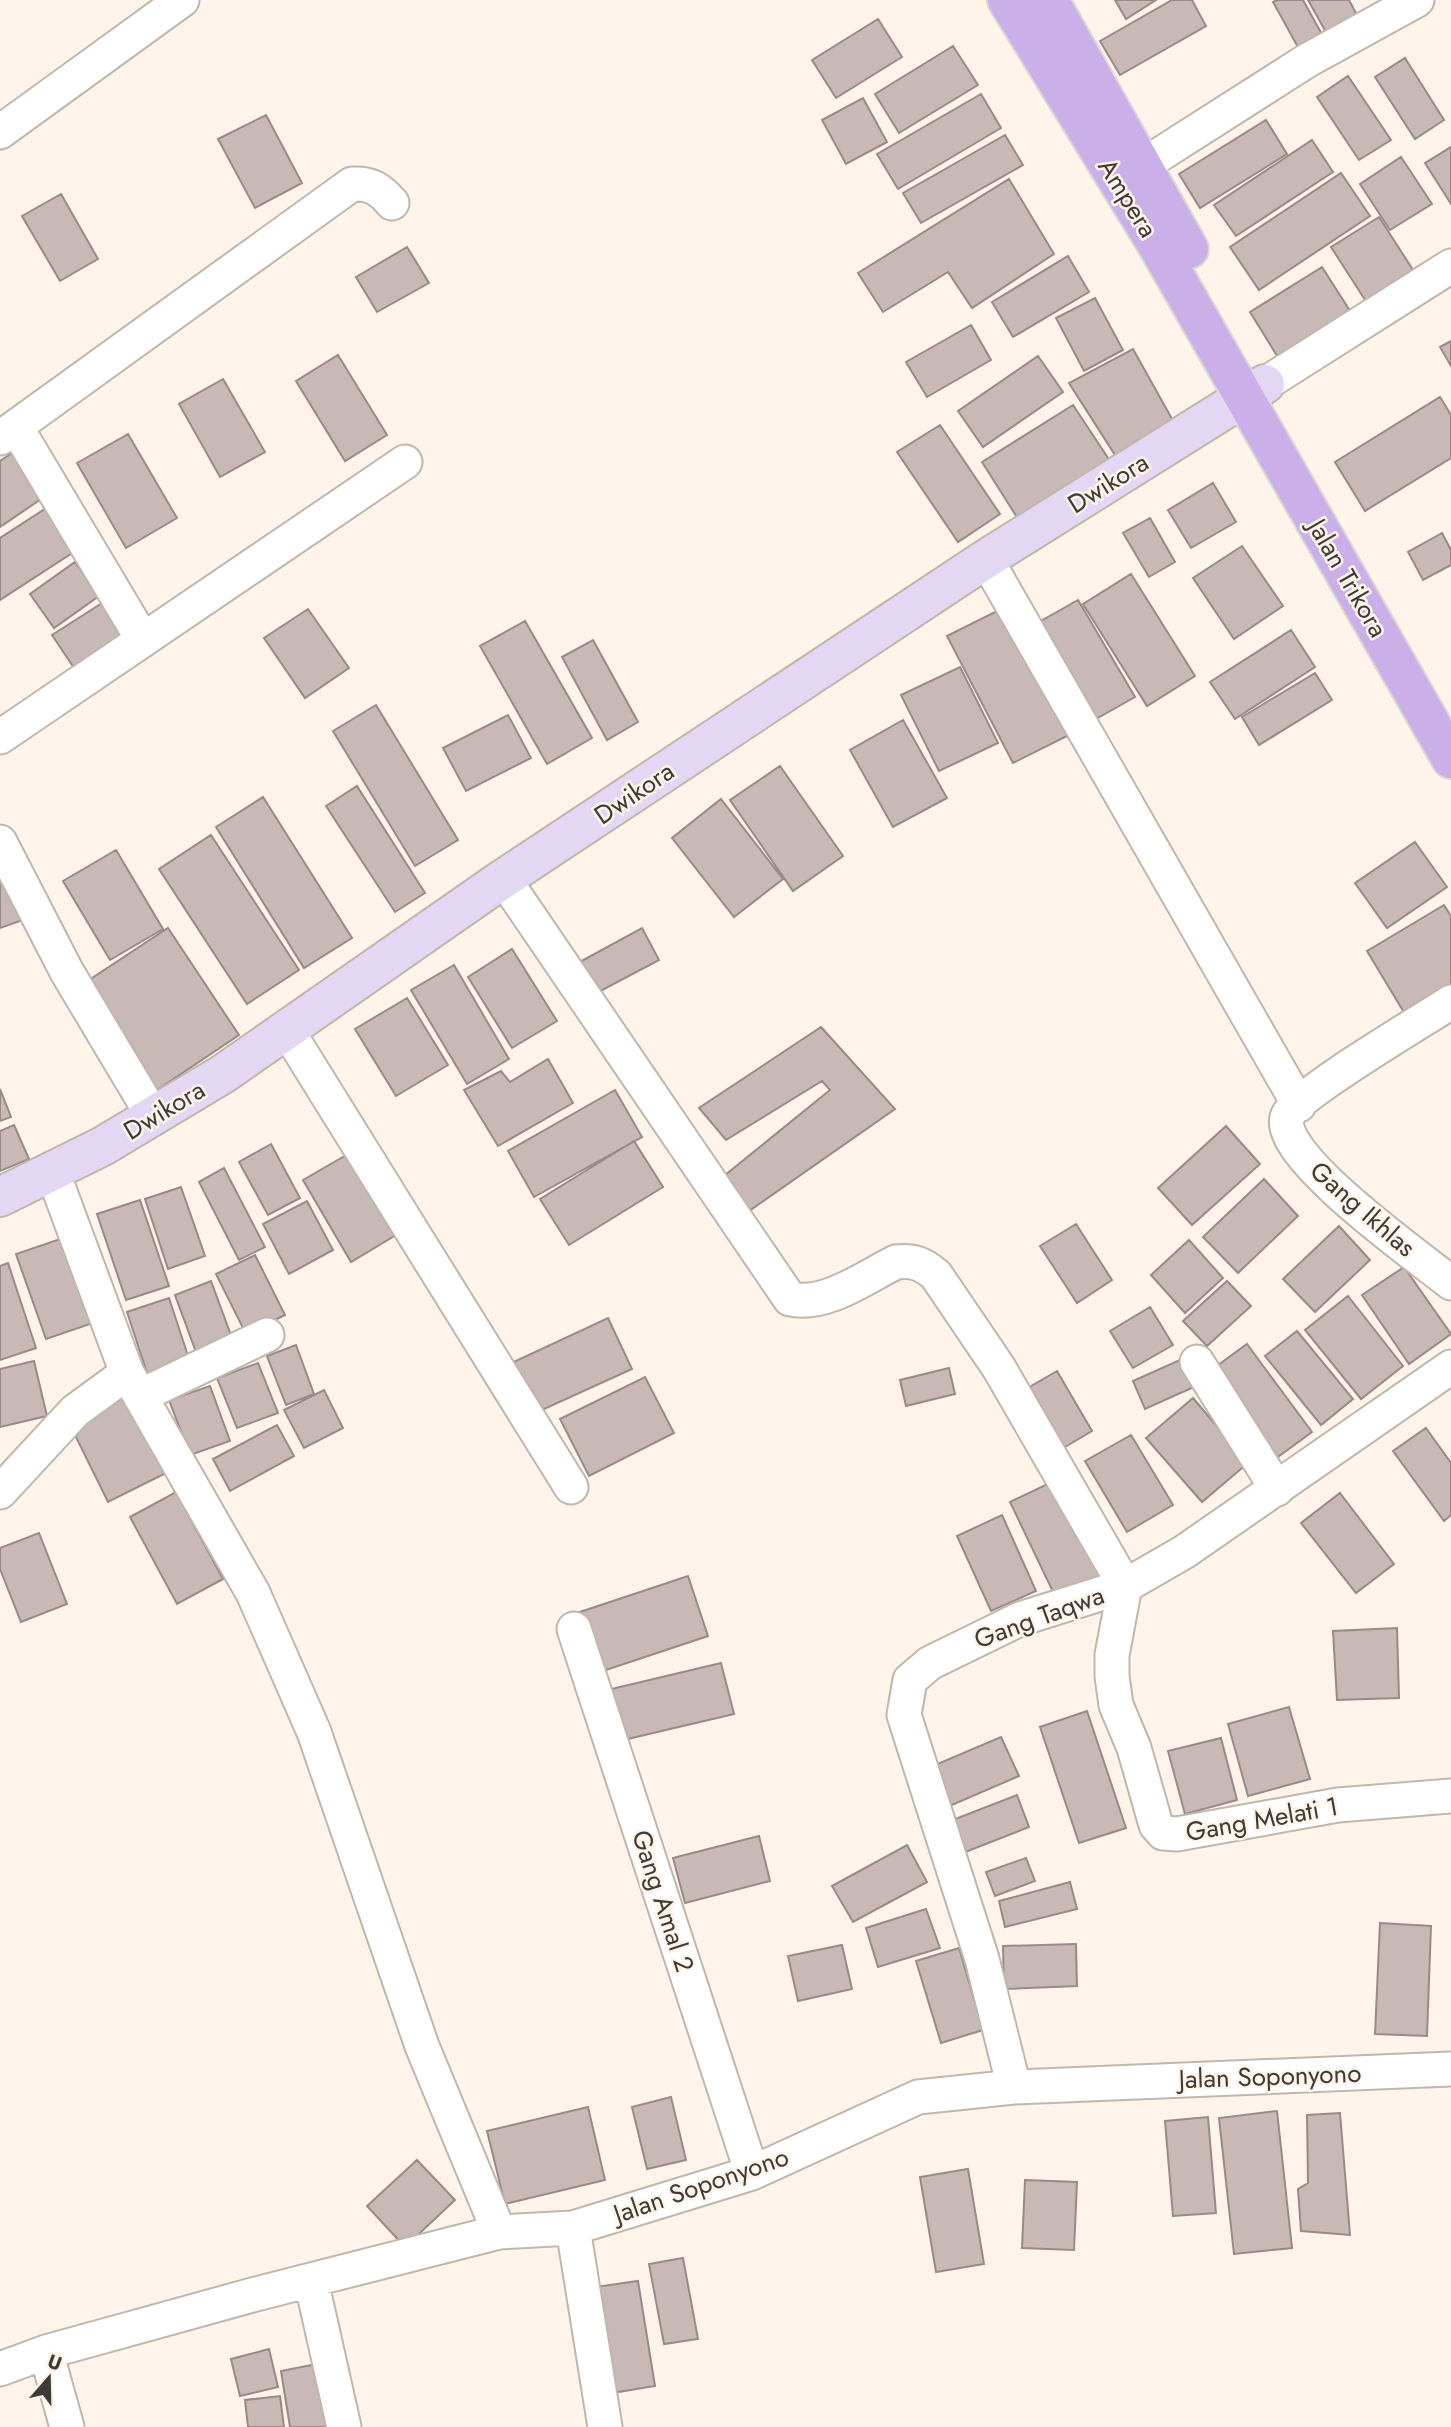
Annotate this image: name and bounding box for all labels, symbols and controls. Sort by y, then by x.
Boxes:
street label: Ampera [1089,151,1167,245]
street label: Dwikora [1060,443,1156,523]
street label: Jalan Trikora [1297,509,1397,644]
street label: Dwikora [586,752,682,834]
street label: Dwikora [116,1071,212,1149]
street label: Gang Ikhlas [1302,1152,1424,1266]
street label: Gang Taqwa [969,1576,1109,1658]
street label: Gang Melati 1 [1183,1787,1341,1851]
street label: Gang Amal 2 [622,1825,704,1977]
street label: Jalan Soponyono [1175,2054,1362,2098]
street label: Jalan Soponyono [606,2137,794,2234]
north arrow [14,2343,84,2413]
text: U [44,2348,66,2377]

